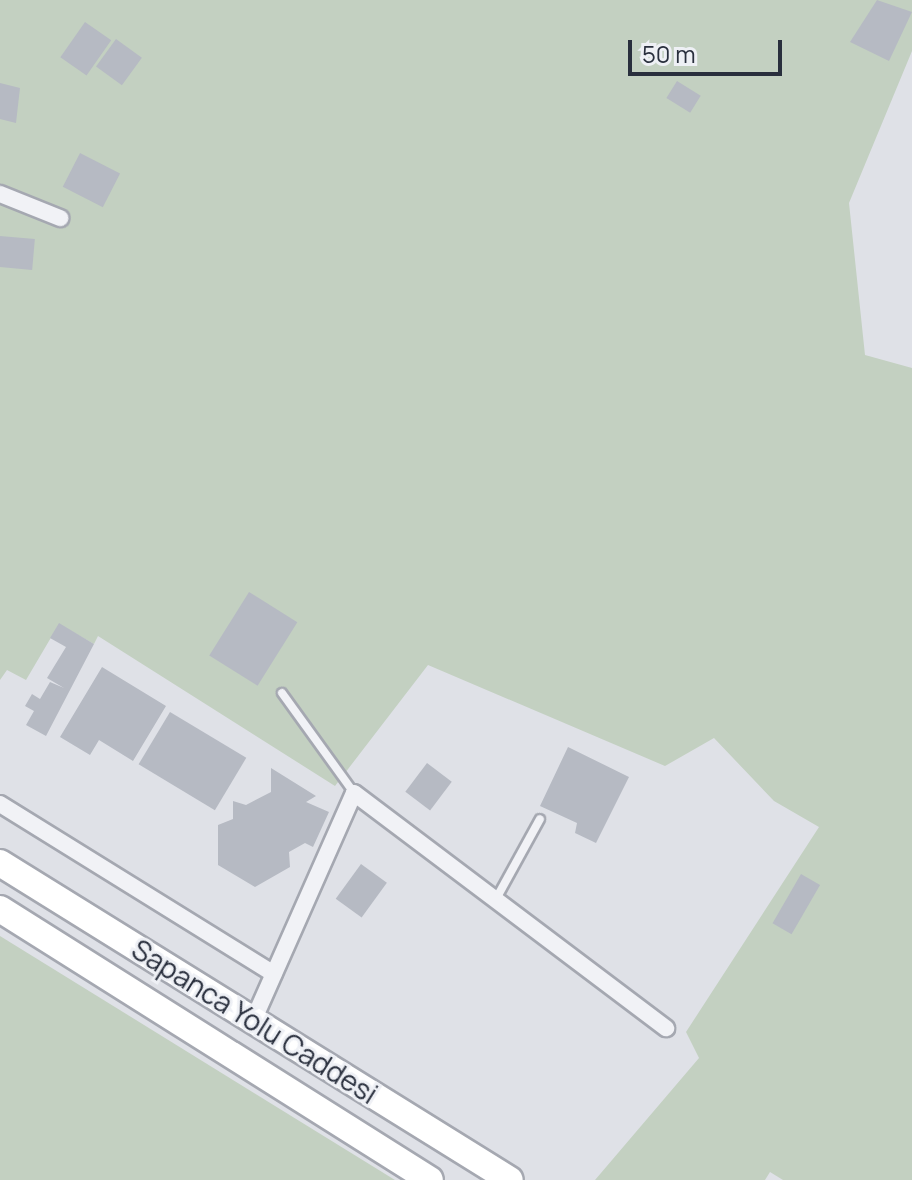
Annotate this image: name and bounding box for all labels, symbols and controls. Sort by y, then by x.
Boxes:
scale bar [632,24,786,74]
text: 50 m [642,37,696,70]
street label: Sapanca Yolu Caddesi [126,932,384,1110]

